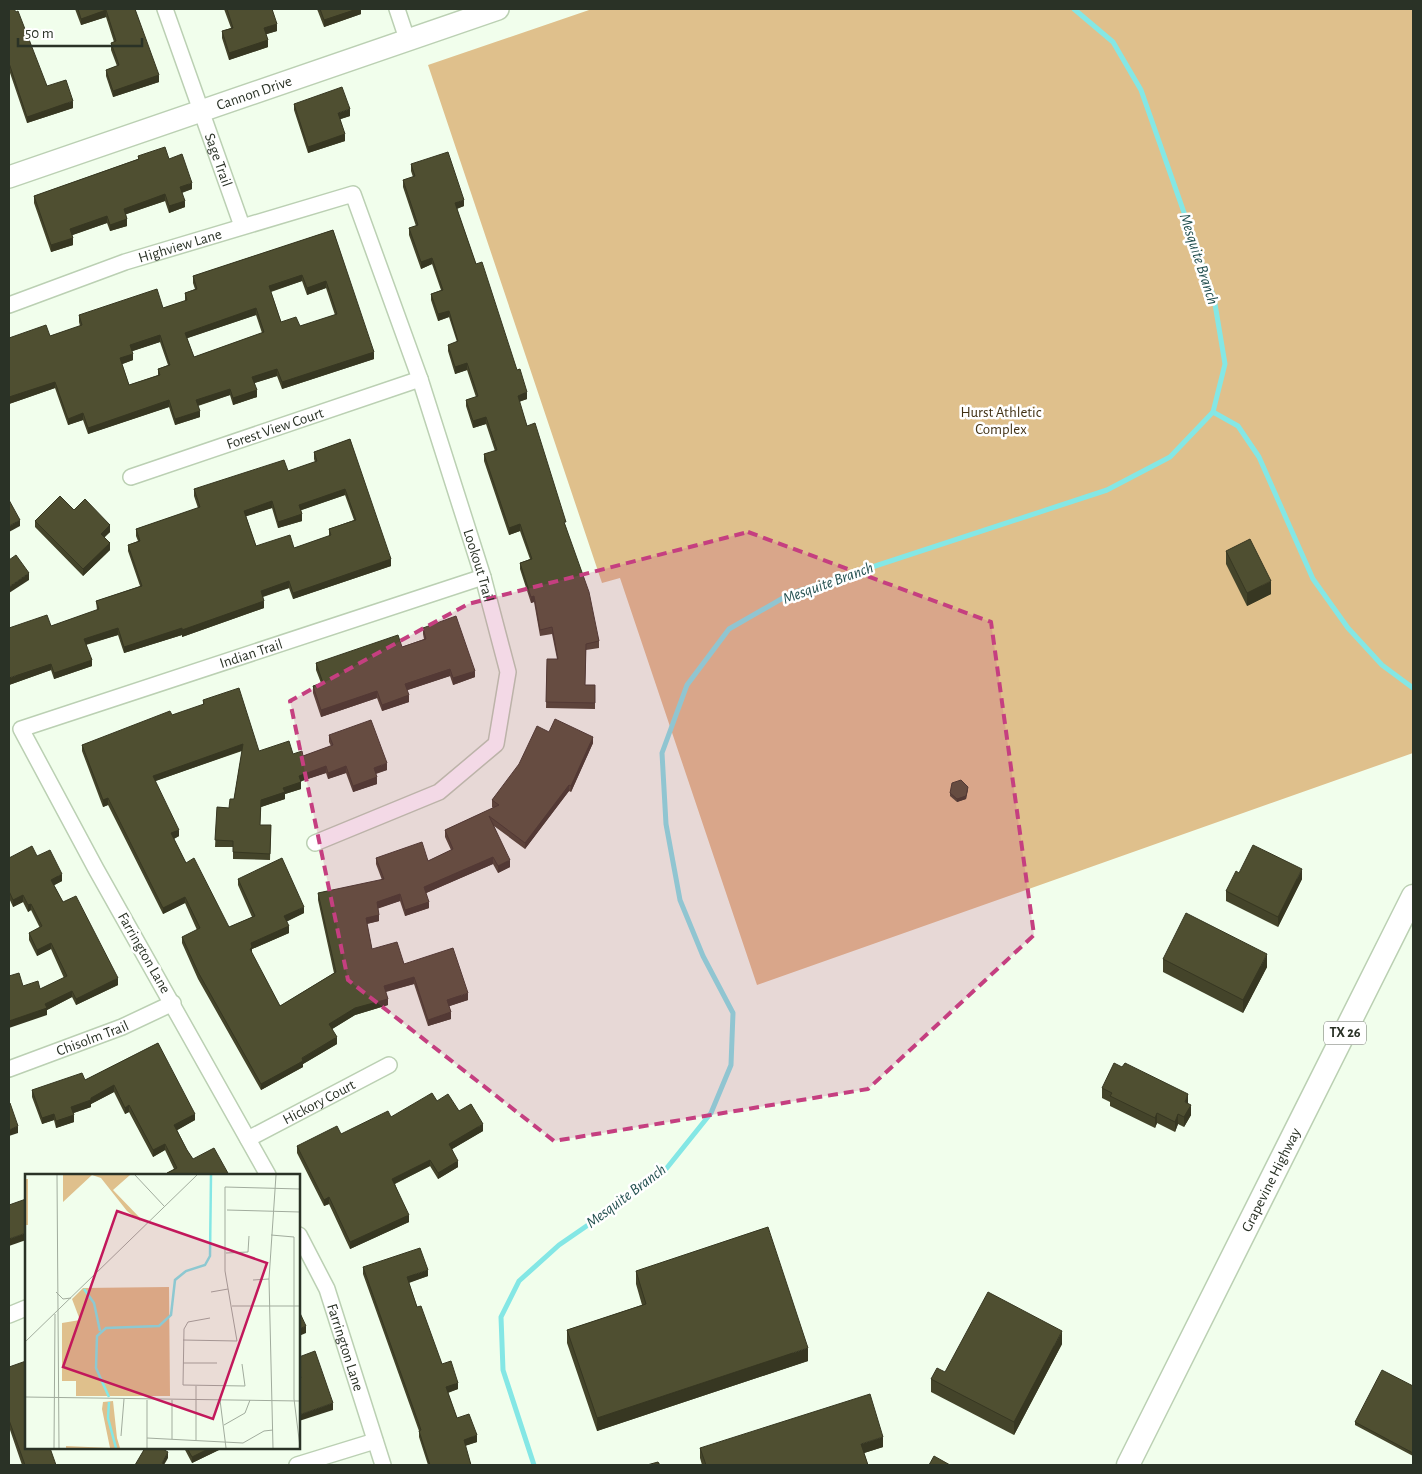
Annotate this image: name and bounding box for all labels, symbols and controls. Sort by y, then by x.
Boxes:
scale bar [18,15,141,47]
text: 50 m [25,26,54,41]
street label: Cannon Drive [214,73,294,113]
street label: Sage Trail [202,131,235,189]
water label: Mesquite Branch [1176,211,1221,307]
street label: Highview Lane [137,226,223,265]
street label: Forest View Court [224,405,326,452]
park label: Hurst Athletic Complex [960,405,1042,437]
street label: Lookout Trail [461,527,497,603]
water label: Mesquite Branch [781,559,876,608]
street label: Indian Trail [218,636,284,671]
street label: Farrington Lane [115,910,173,996]
street label: Chisolm Trail [54,1018,131,1058]
road number: TX 26 [1324,1021,1366,1044]
street label: Hickory Court [280,1077,358,1127]
street label: Grapevine Highway [1239,1125,1303,1234]
water label: Mesquite Branch [583,1161,669,1232]
inset map [25,1174,300,1449]
street label: Farrington Lane [325,1302,367,1393]

